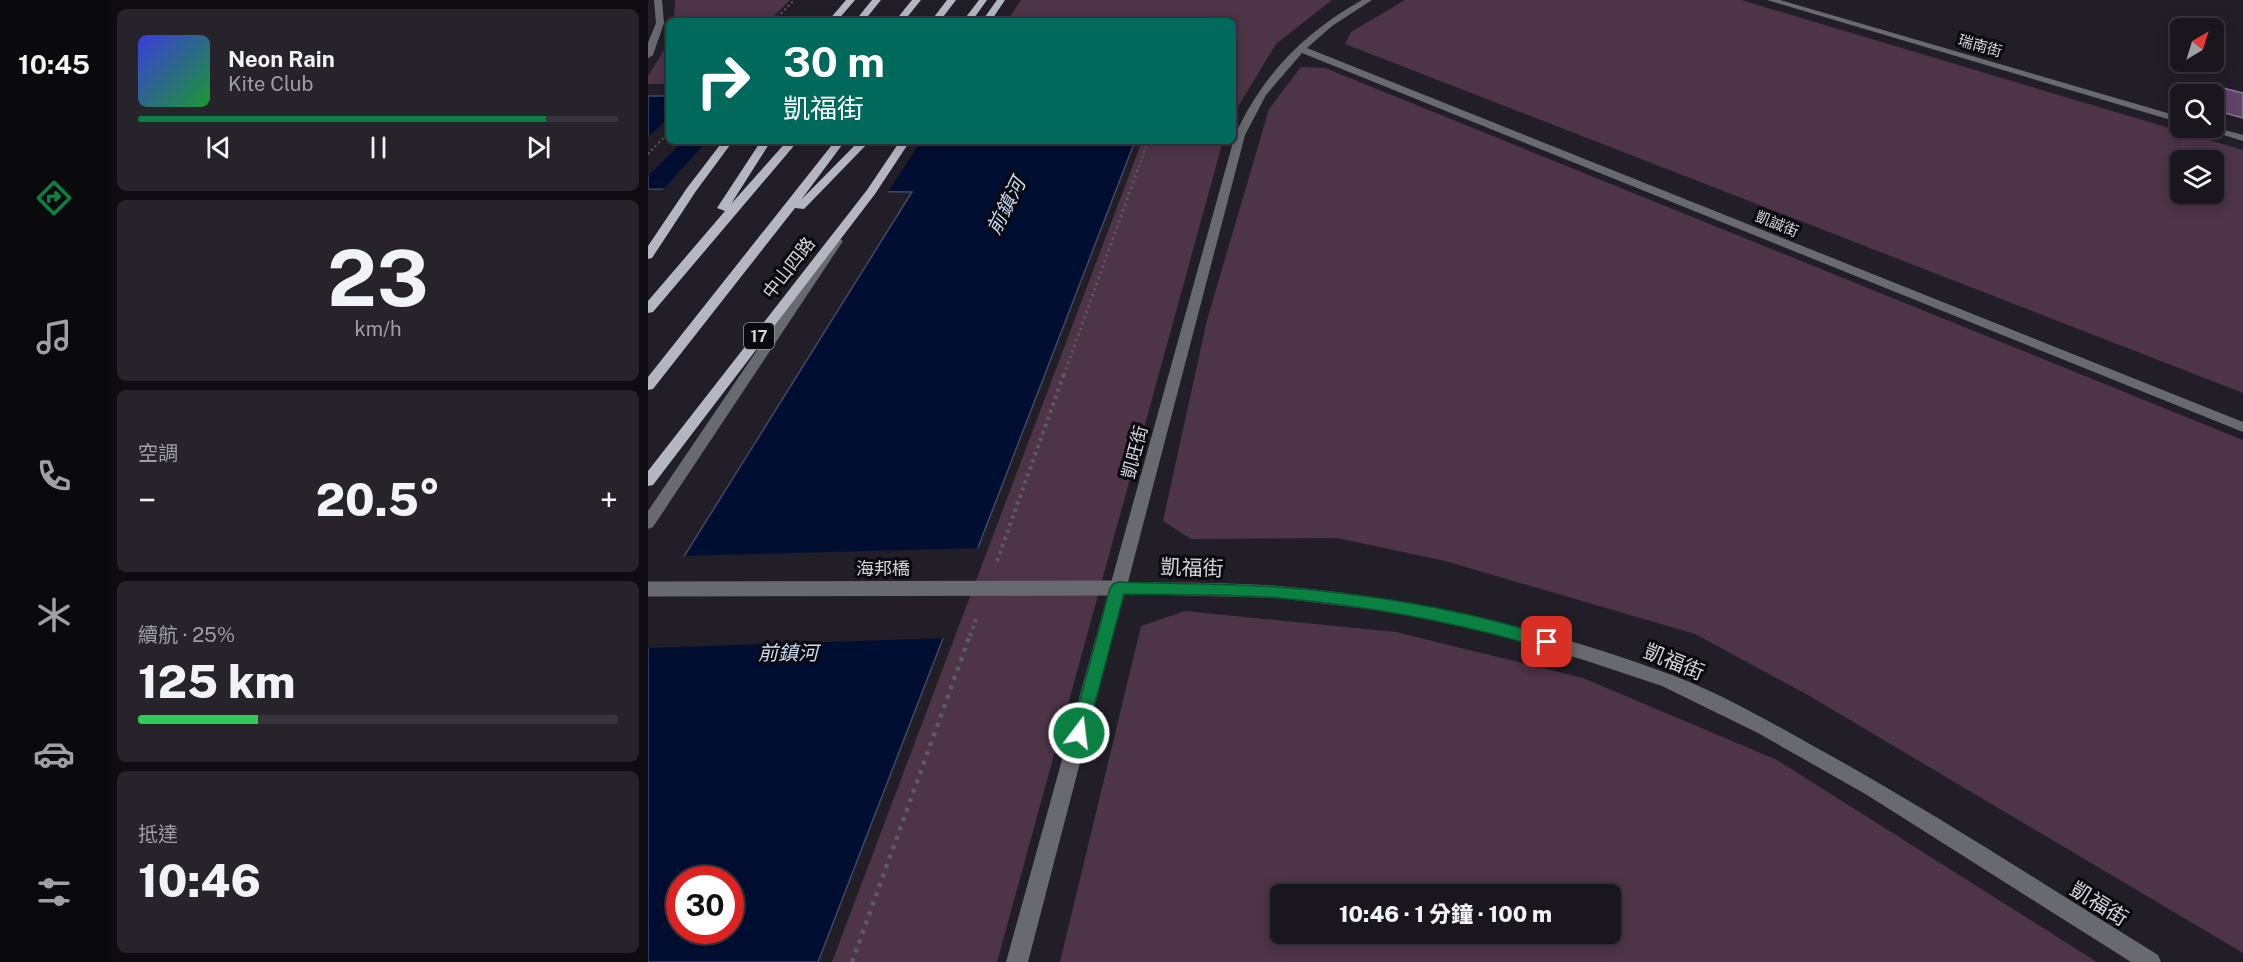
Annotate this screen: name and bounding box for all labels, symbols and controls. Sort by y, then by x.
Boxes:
north arrow [2170,18,2224,72]
map controls [2170,18,2224,204]
street label: 瑞南街 [1956,31,2004,60]
text: 30 m [783,37,885,86]
icon: right [684,42,762,120]
text: Neon Rain [228,46,335,72]
text: 10:45 [18,48,90,80]
text: Kite Club [228,72,313,96]
button: search [2170,84,2224,138]
text: 凱福街 [783,92,864,124]
icon: previous [202,131,235,164]
icon: pause [362,131,395,164]
icon: next [522,131,555,164]
button: layers [2170,150,2224,204]
water label: 前鎮河 [982,170,1032,238]
icon: directions [33,177,75,219]
street label: 凱誠街 [1753,207,1801,240]
text: 23 [327,232,429,324]
street label: 中山四路 [758,233,819,303]
icon: music [33,316,75,358]
text: km/h [354,317,402,341]
road number: 17 [744,323,774,349]
street label: 凱旺街 [1117,423,1152,481]
text: 空調 [138,441,178,465]
icon: phone [33,455,75,497]
text: 20.5° [316,473,440,526]
text: − [138,481,156,519]
text: + [600,481,618,519]
street label: 凱福街 [1160,554,1224,581]
street label: 海邦橋 [856,558,910,579]
icon: climate [33,594,75,636]
pin [1521,616,1572,667]
text: 續航 · 25% [138,623,235,647]
icon: arrive [1530,625,1563,658]
street label: 凱福街 [1640,638,1708,685]
water label: 前鎮河 [758,641,822,665]
text: 125 km [138,655,295,708]
position arrow [1047,701,1111,765]
icon: car [33,733,75,775]
text: 抵達 [138,822,178,846]
text: 10:46 [138,854,261,907]
speed limit sign: 30 [666,866,744,944]
icon: filters [33,871,75,913]
street label: 凱福街 [2066,876,2133,931]
text: 10:46 · 1 分鐘 · 100 m [1339,901,1552,927]

